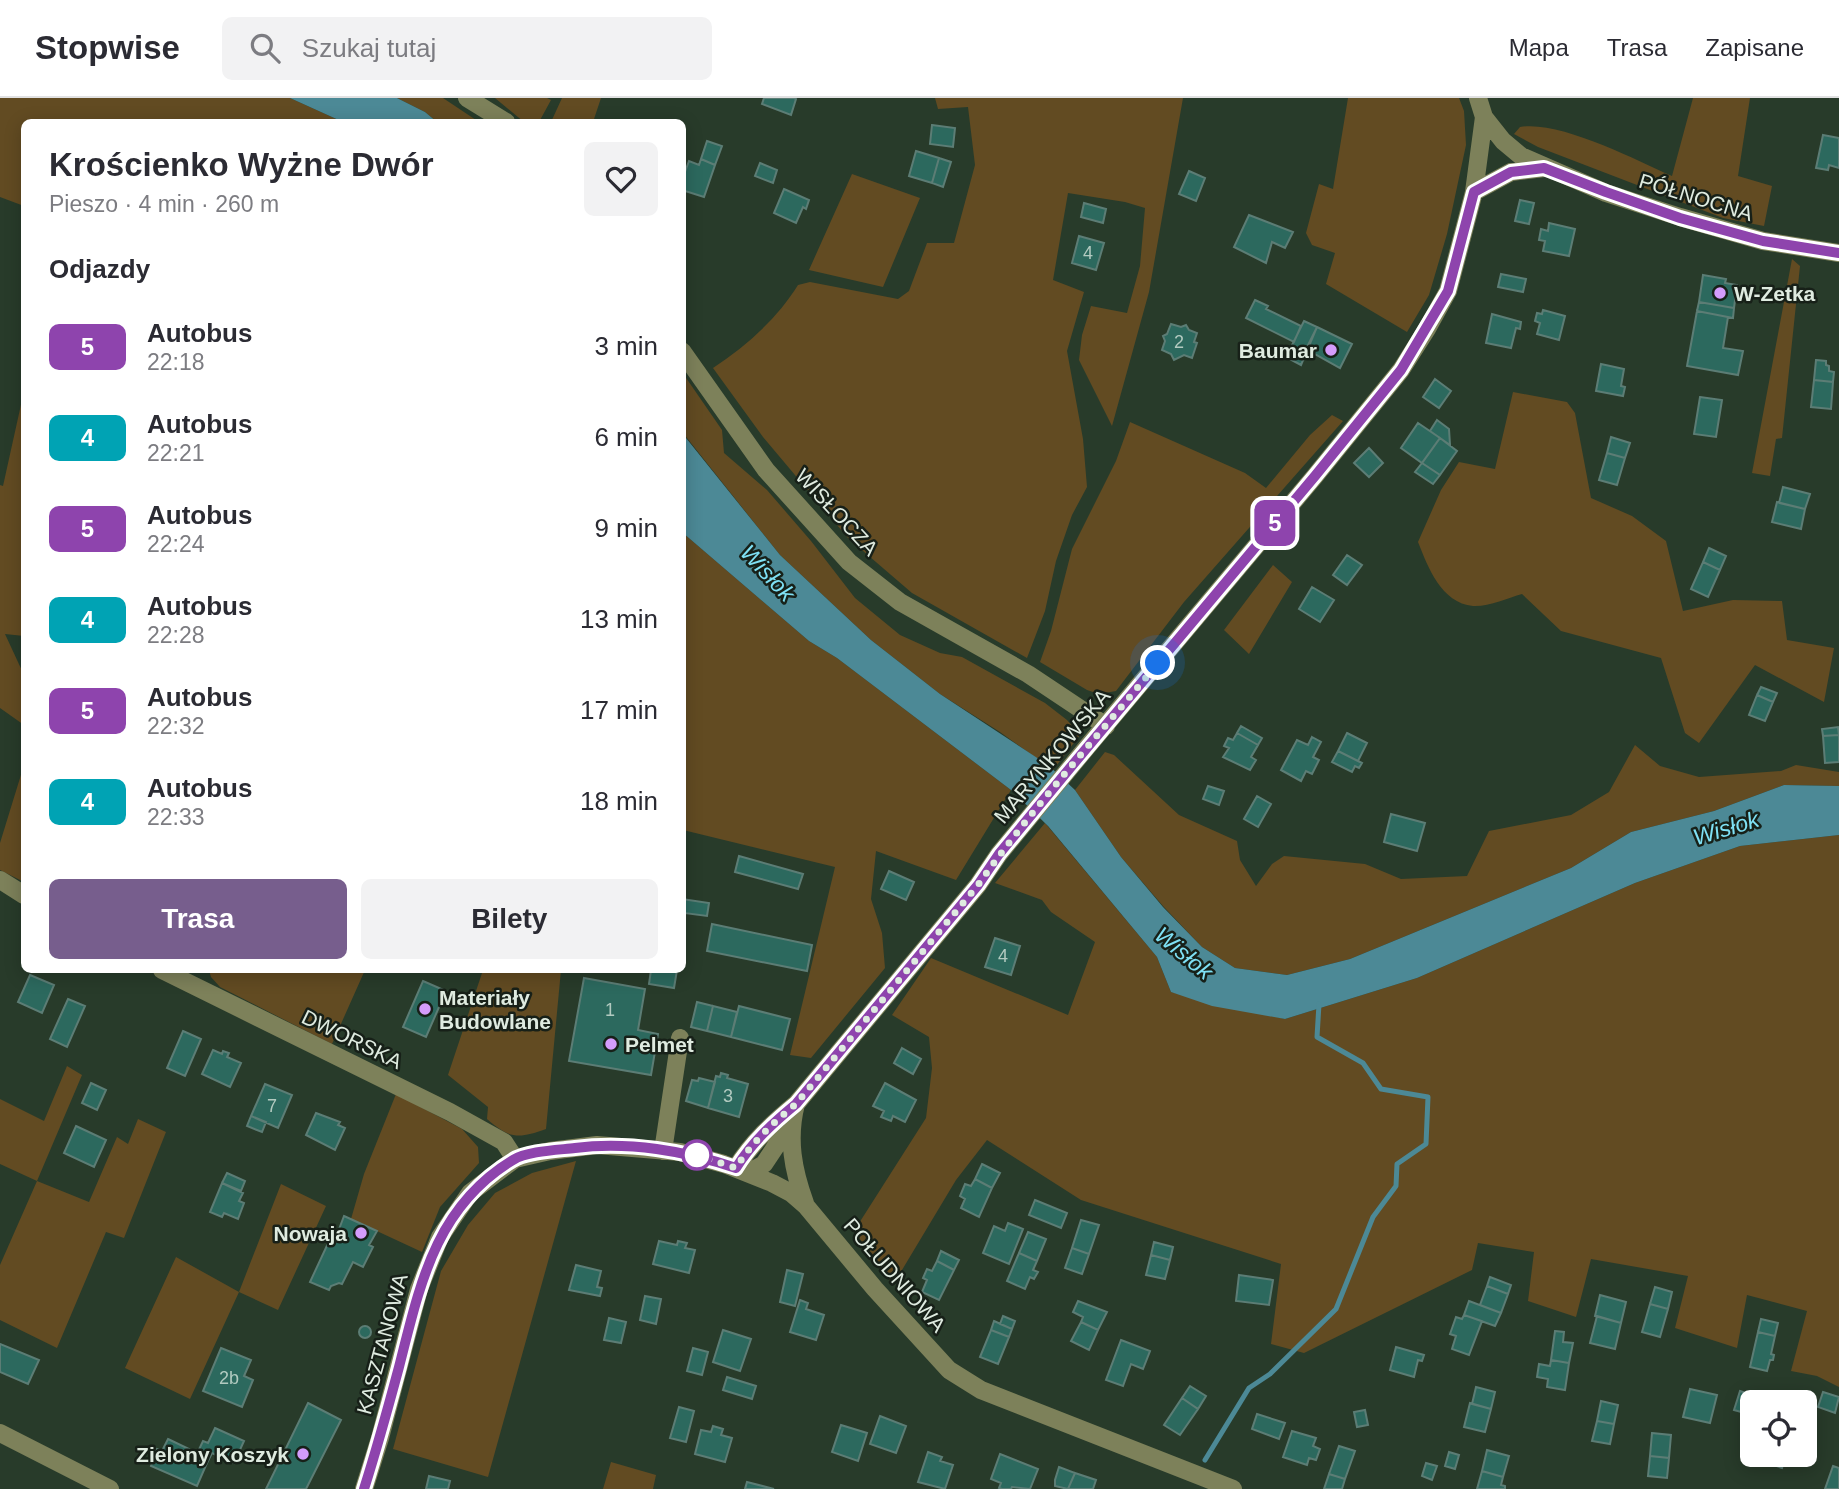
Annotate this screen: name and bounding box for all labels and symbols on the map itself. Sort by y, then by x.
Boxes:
street label: PÓŁNOCNA [1636,169,1756,225]
house number: 4 [1083,243,1093,263]
place label: W-Zetka [1734,282,1816,305]
marker: W-Zetka [1712,285,1728,301]
house number: 2 [1174,332,1184,352]
place label: Baumar [1239,339,1317,362]
marker: Baumar [1323,342,1339,358]
street label: WISŁOCZA [791,464,883,560]
line badge: 5 [1252,500,1298,546]
water label: Wisłok [735,539,802,608]
your location [1140,645,1175,680]
street label: MARYNKOWSKA [989,684,1115,828]
water label: Wisłok [1690,805,1764,850]
water label: Wisłok [1150,921,1219,986]
house number: 4 [998,946,1008,966]
place label: Materiały Budowlane [439,986,551,1033]
house number: 1 [605,1000,615,1020]
marker: Materiały Budowlane [417,1001,433,1017]
street label: DWORSKA [298,1005,406,1073]
place label: Pelmet [625,1033,694,1056]
marker: Pelmet [603,1036,619,1052]
house number: 3 [723,1086,733,1106]
house number: 7 [267,1096,277,1116]
unlabelled marker [682,1140,712,1170]
street label: POŁUDNIOWA [839,1214,951,1336]
place label: Nowaja [273,1222,347,1245]
marker: Nowaja [353,1225,369,1241]
street label: KASZTANOWA [352,1271,412,1417]
house number: 2b [219,1368,239,1388]
place label: Zielony Koszyk [136,1443,289,1466]
marker: Zielony Koszyk [295,1446,311,1462]

